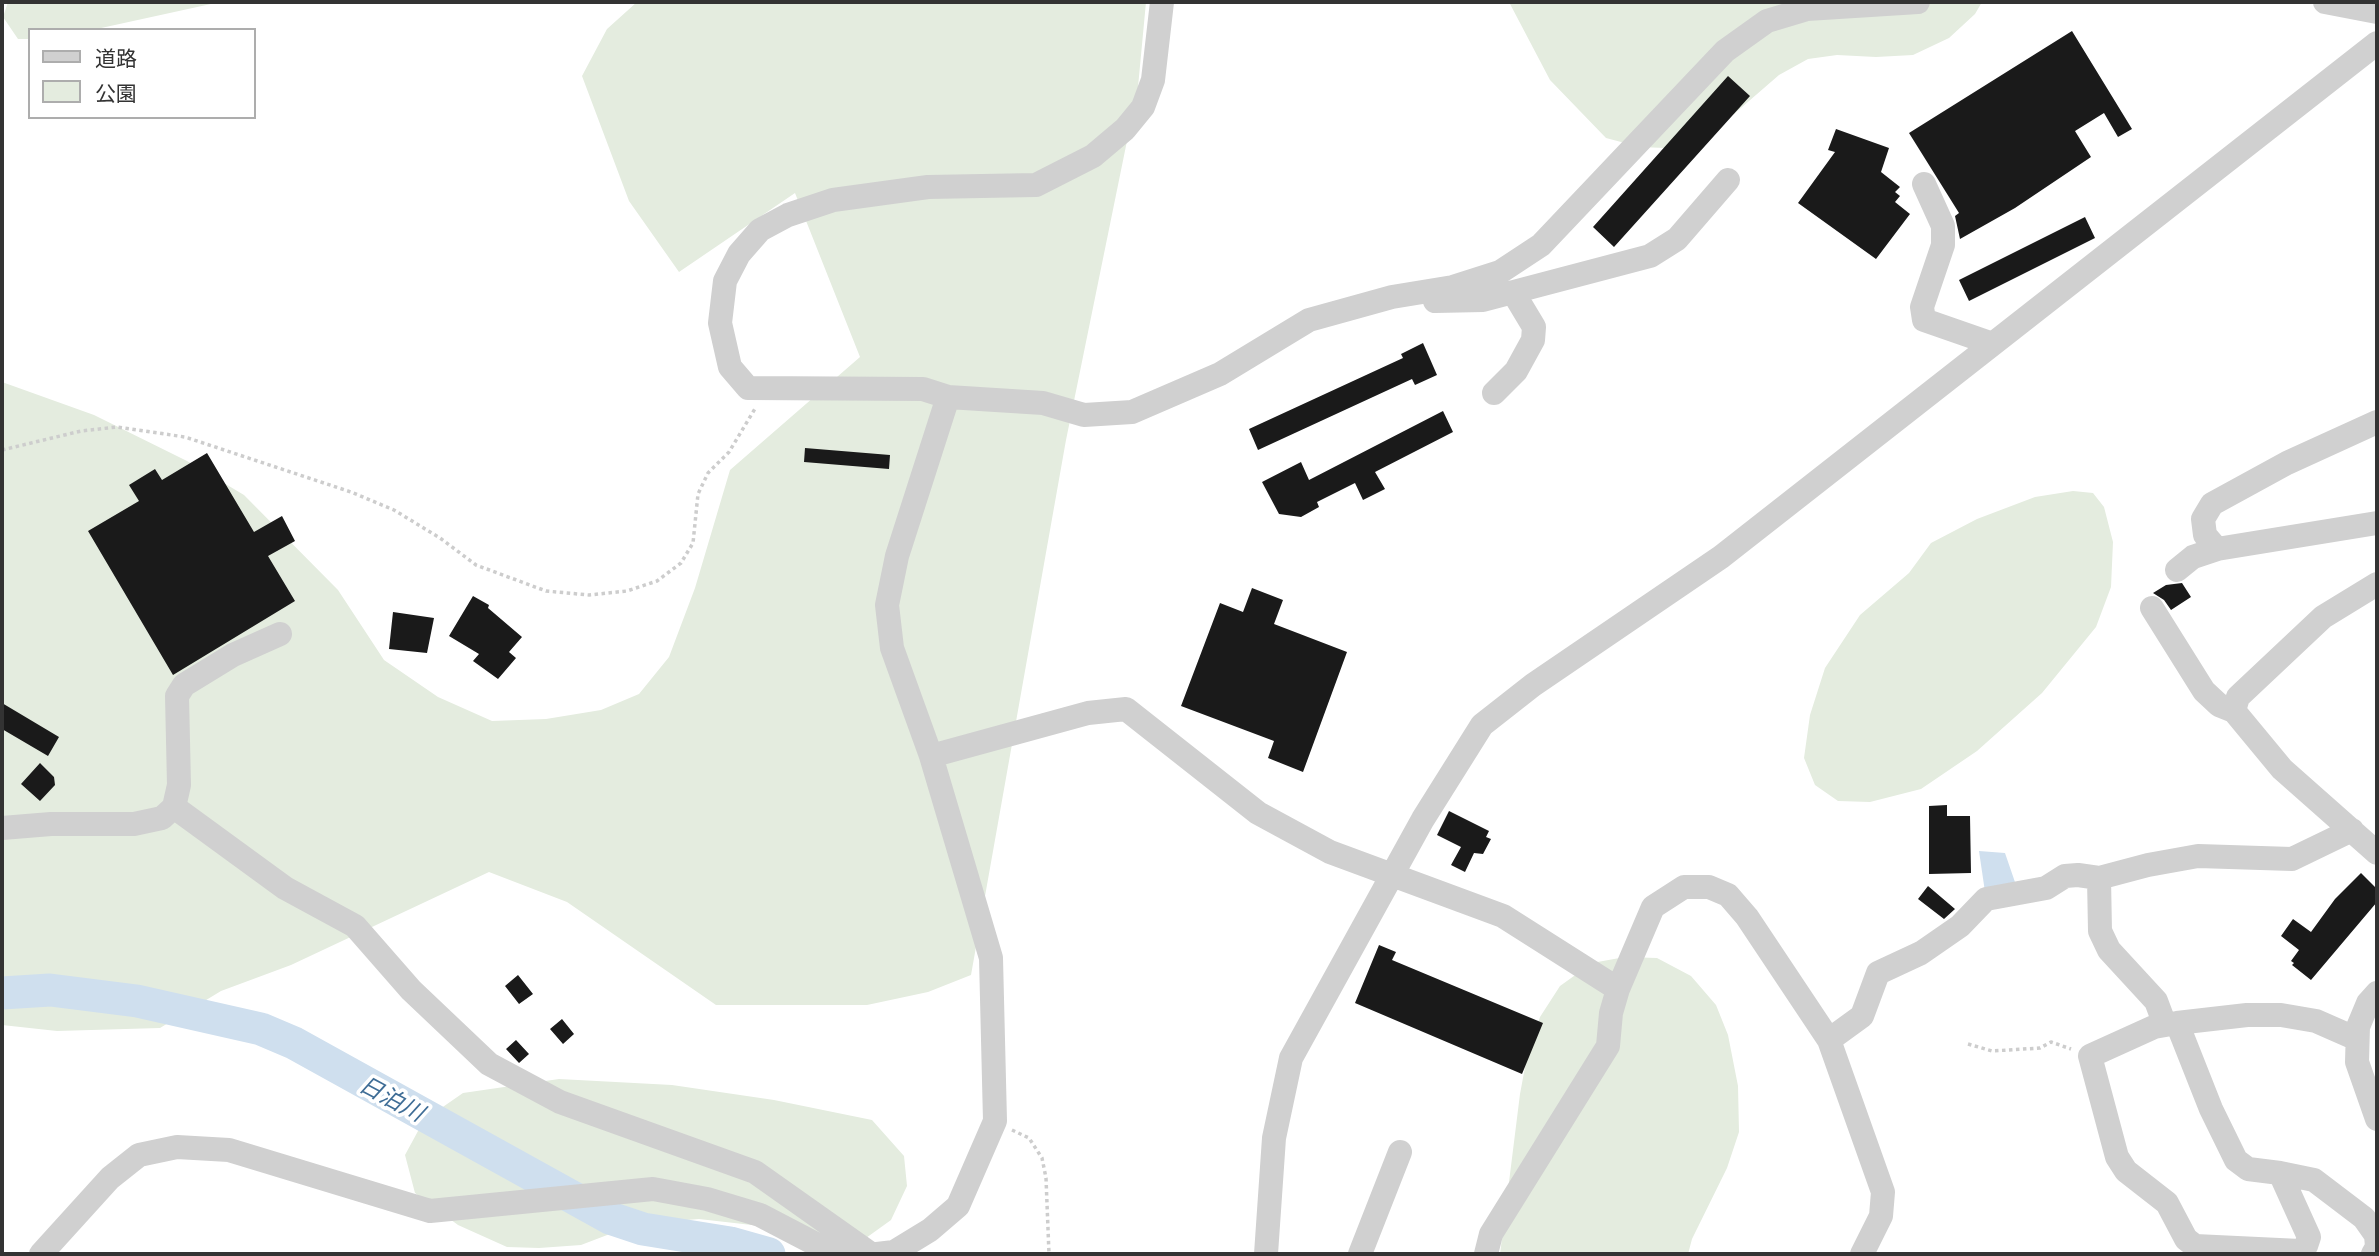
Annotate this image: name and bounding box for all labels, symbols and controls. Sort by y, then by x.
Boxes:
legend [28,28,256,119]
text: 道路 [95,47,137,70]
text: 公園 [95,82,137,105]
water label: 日泊川 [354,1072,428,1128]

